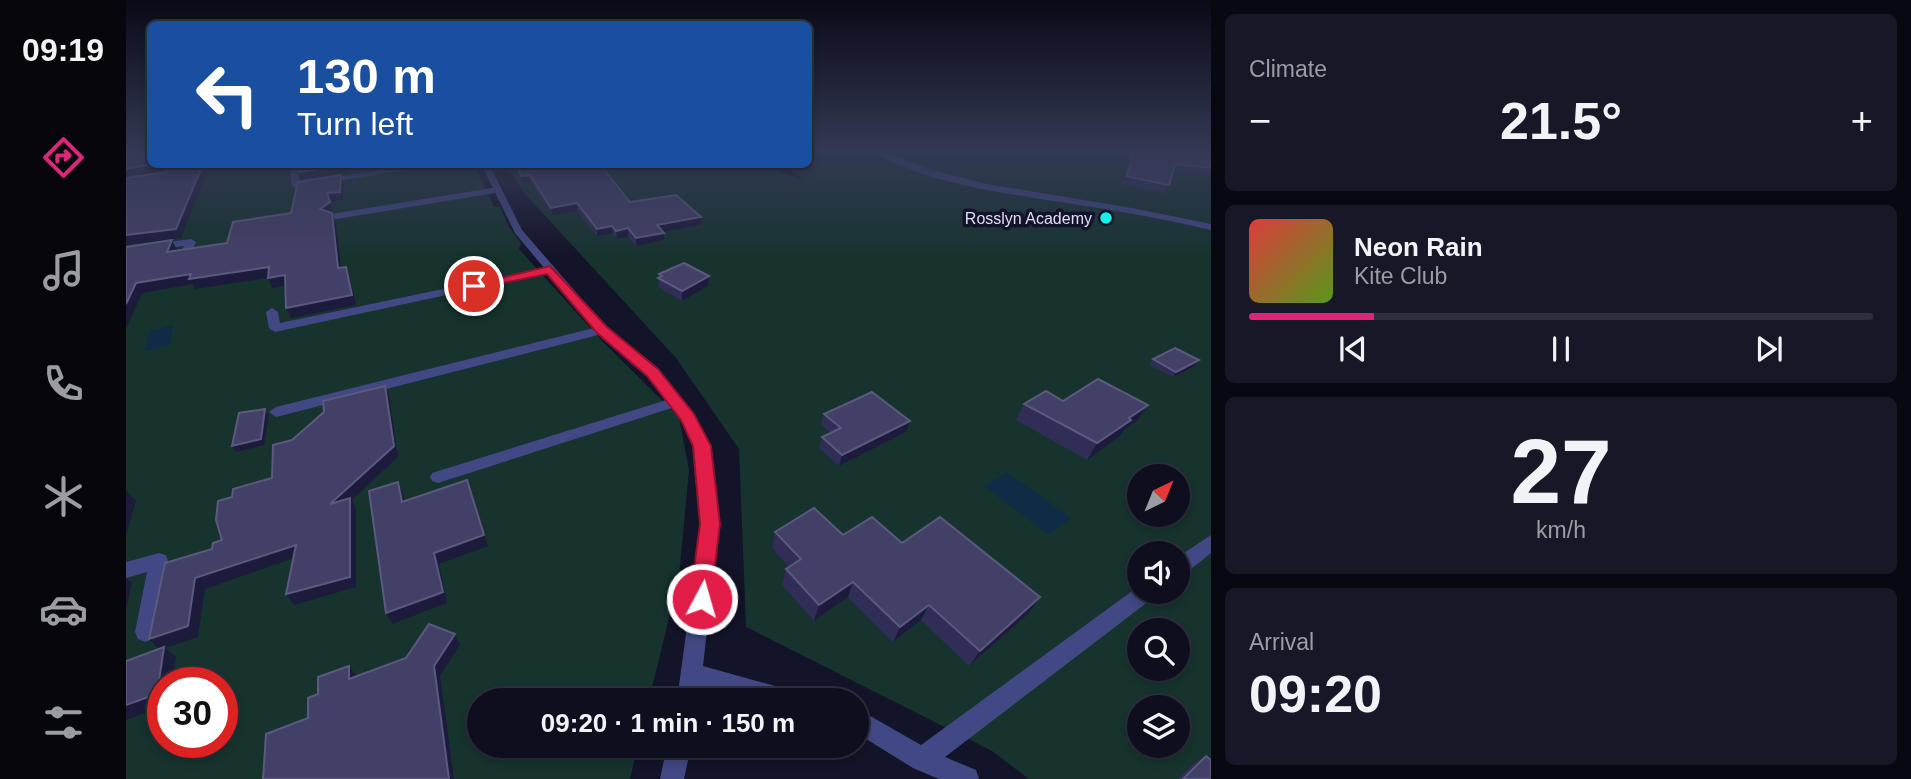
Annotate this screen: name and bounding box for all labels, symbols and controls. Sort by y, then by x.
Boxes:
text: 09:19 [22,32,104,68]
icon: left [182,49,273,140]
text: 130 m [297,49,436,103]
text: Climate [1249,56,1327,82]
text: 21.5° [1500,92,1622,150]
text: − [1249,100,1271,142]
text: + [1851,100,1873,142]
text: Turn left [297,106,413,142]
icon: directions [39,133,88,182]
place label: Rosslyn Academy [965,210,1092,227]
marker: Rosslyn Academy [1098,210,1114,226]
text: Neon Rain [1354,232,1483,262]
icon: music [39,246,88,295]
pin [444,256,504,316]
text: Kite Club [1354,263,1447,289]
icon: arrive [455,267,493,305]
icon: previous [1334,330,1372,368]
icon: pause [1542,330,1580,368]
icon: next [1750,330,1788,368]
icon: phone [39,359,88,408]
text: 27 [1510,421,1612,522]
north arrow [1127,464,1190,527]
map controls [1127,464,1190,758]
icon: climate [39,472,88,521]
text: km/h [1536,517,1586,543]
button: sound [1127,541,1190,604]
position arrow [665,562,739,636]
icon: car [39,585,88,634]
button: search [1127,618,1190,681]
text: Arrival [1249,629,1314,655]
text: 09:20 [1249,665,1382,723]
speed limit sign: 30 [147,667,238,758]
button: layers [1127,695,1190,758]
icon: filters [39,698,88,747]
text: 09:20 · 1 min · 150 m [541,708,795,738]

